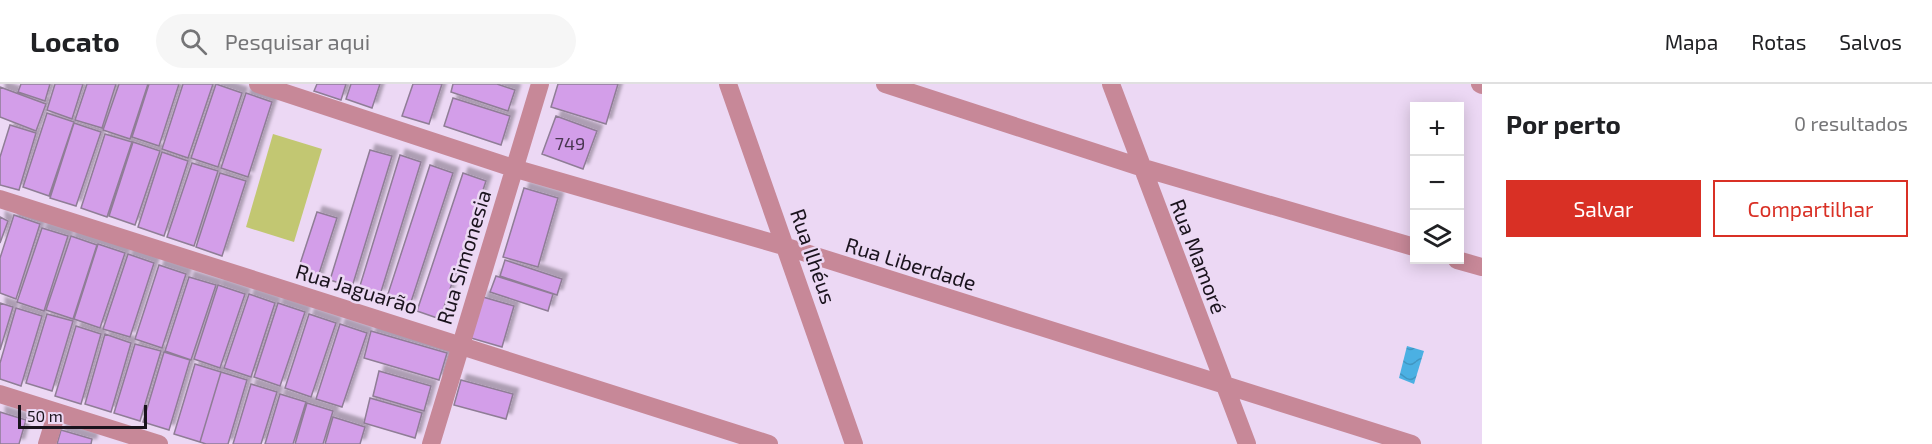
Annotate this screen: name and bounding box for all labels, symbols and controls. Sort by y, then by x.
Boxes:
search box [156,14,576,68]
text: Locato [30,24,120,58]
icon: search [177,25,210,58]
text: Pesquisar aqui [225,28,370,54]
text: Mapa [1665,29,1718,54]
text: Rotas [1751,29,1806,54]
text: Salvos [1839,29,1902,54]
map controls [1410,102,1464,264]
button: + [1410,102,1464,156]
text: Por perto [1506,108,1621,139]
text: 0 resultados [1794,111,1908,135]
house number: 749 [555,132,585,154]
button: − [1410,156,1464,210]
button: Salvar [1506,180,1701,237]
button: Compartilhar [1713,180,1908,237]
street label: Rua Simonesia [431,187,495,327]
street label: Rua Mamoré [1166,195,1232,317]
street label: Rua Ilhéus [786,205,842,307]
button: layers [1410,210,1464,264]
street label: Rua Liberdade [843,231,979,295]
street label: Rua Jaguarão [293,258,421,318]
scale bar [18,402,147,430]
text: 50 m [27,406,63,425]

